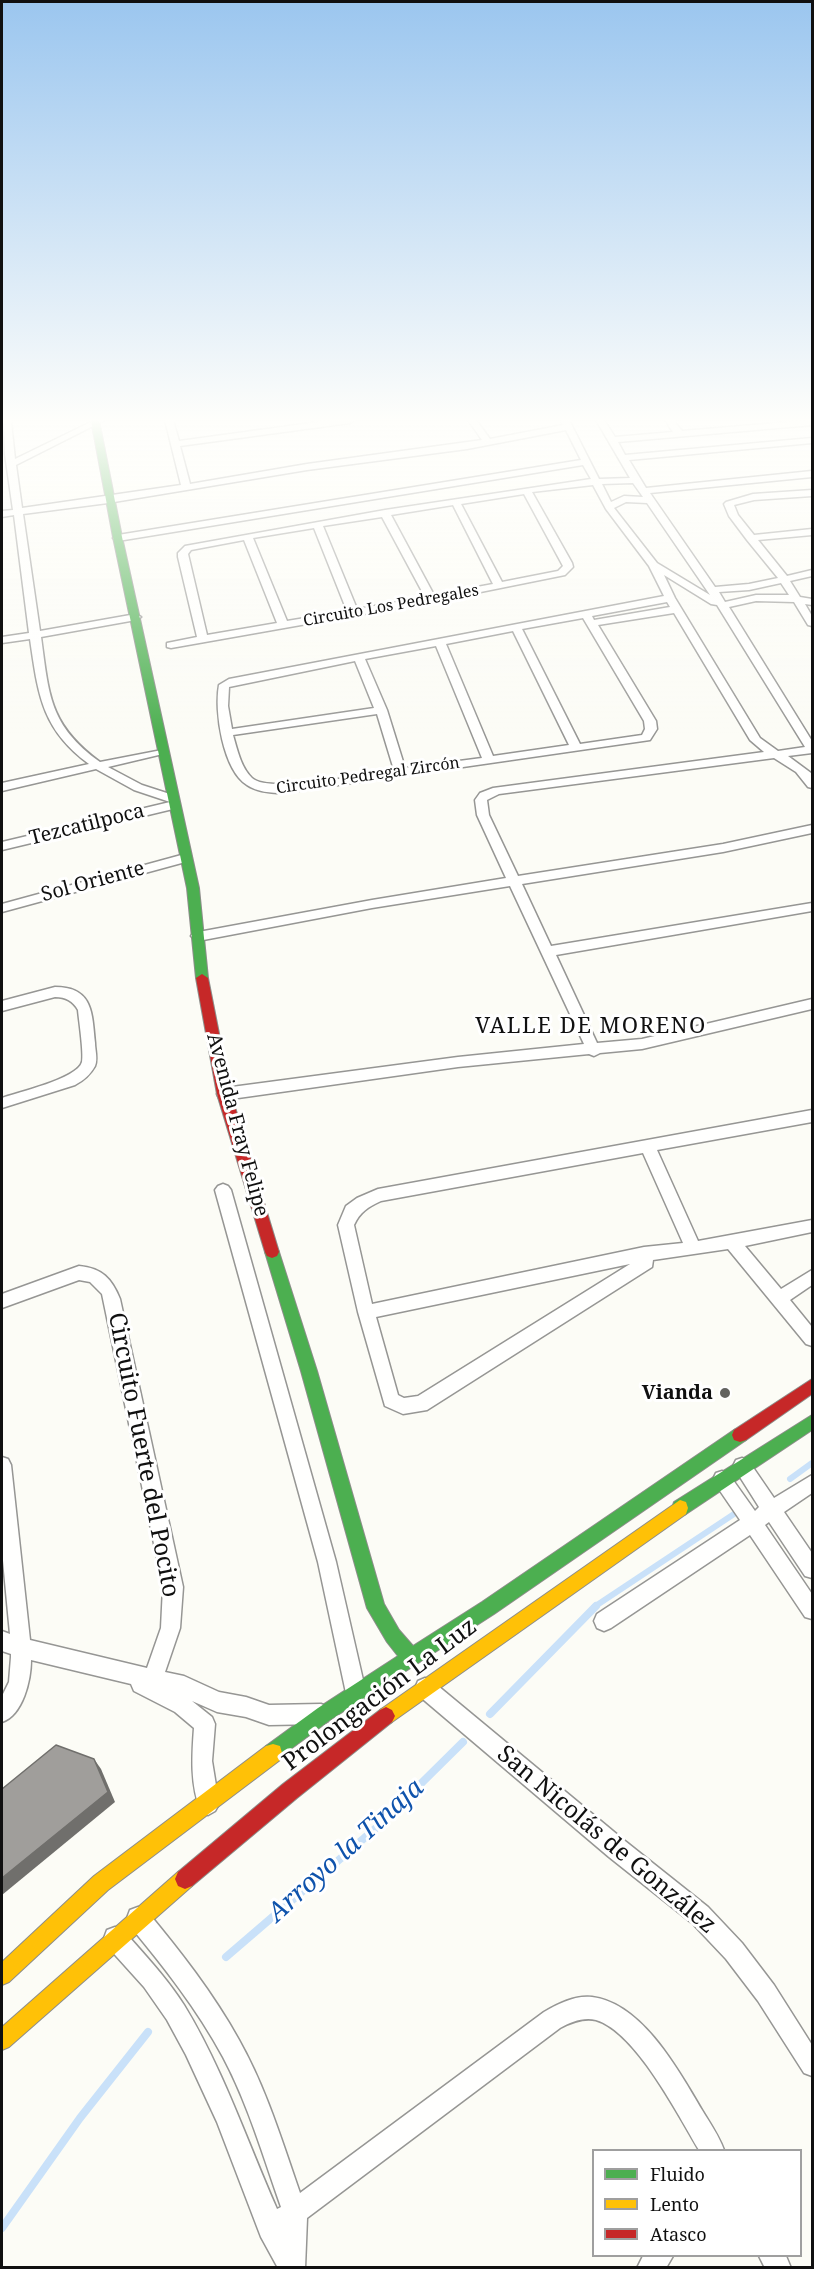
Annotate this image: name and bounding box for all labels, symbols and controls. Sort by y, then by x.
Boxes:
street label: Circuito Los Pedregales [302,581,480,631]
street label: Circuito Pedregal Zircón [275,754,461,798]
street label: Tezcatilpoca [27,799,147,851]
street label: Sol Oriente [39,857,147,907]
district label: VALLE DE MORENO [475,1014,707,1040]
street label: Avenida Fray Felipe [201,1031,273,1219]
street label: Circuito Fuerte del Pocito [101,1310,185,1600]
place label: Vianda [642,1381,713,1405]
marker: Vianda [718,1386,732,1400]
street label: Prolongación La Luz [277,1613,483,1777]
street label: San Nicolás de González [491,1740,721,1940]
water label: Arroyo la Tinaja [262,1773,430,1929]
legend [592,2149,802,2257]
text: Fluido [650,2162,705,2186]
text: Lento [650,2192,699,2216]
text: Atasco [650,2222,707,2246]

